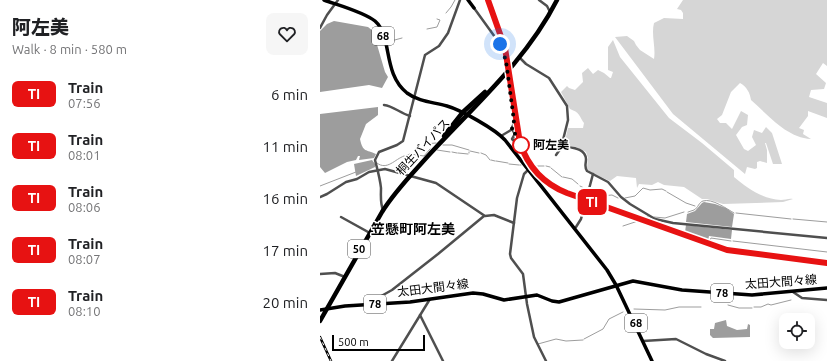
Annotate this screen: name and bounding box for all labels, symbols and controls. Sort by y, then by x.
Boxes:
button: heart [266,13,308,55]
text: 阿左美 [12,16,69,38]
road number: 68 [372,27,394,45]
your location [490,34,510,54]
text: Walk · 8 min · 580 m [12,42,127,56]
text: Train [68,79,103,96]
text: TI [28,86,40,102]
text: 6 min [271,86,308,103]
text: 07:56 [68,96,101,110]
street label: 桐生バイパス [393,116,452,177]
text: Train [68,131,103,148]
marker: 阿左美 [512,136,530,154]
text: TI [28,138,40,154]
text: 11 min [262,138,308,155]
place label: 阿左美 [533,138,569,151]
text: 08:01 [68,148,101,162]
text: Train [68,183,103,200]
line badge: TI [574,189,610,215]
text: TI [28,190,40,206]
text: 16 min [262,190,308,207]
text: TI [586,194,598,210]
text: 08:06 [68,200,101,214]
district label: 笠懸町阿左美 [371,221,455,237]
text: Train [68,235,103,252]
road number: 50 [348,240,370,258]
text: TI [28,242,40,258]
text: 17 min [262,242,308,259]
text: 08:07 [68,252,101,266]
street label: 太田大間々線 [745,273,817,290]
street label: 太田大間々線 [396,277,469,298]
road number: 78 [711,284,733,302]
text: Train [68,287,103,304]
text: TI [28,294,40,310]
text: 20 min [262,294,308,311]
road number: 78 [364,295,386,313]
text: 08:10 [68,304,101,318]
map controls [779,313,815,349]
button: locate [779,313,815,349]
road number: 68 [625,314,647,332]
scale bar [332,333,425,352]
text: 500 m [338,336,369,348]

